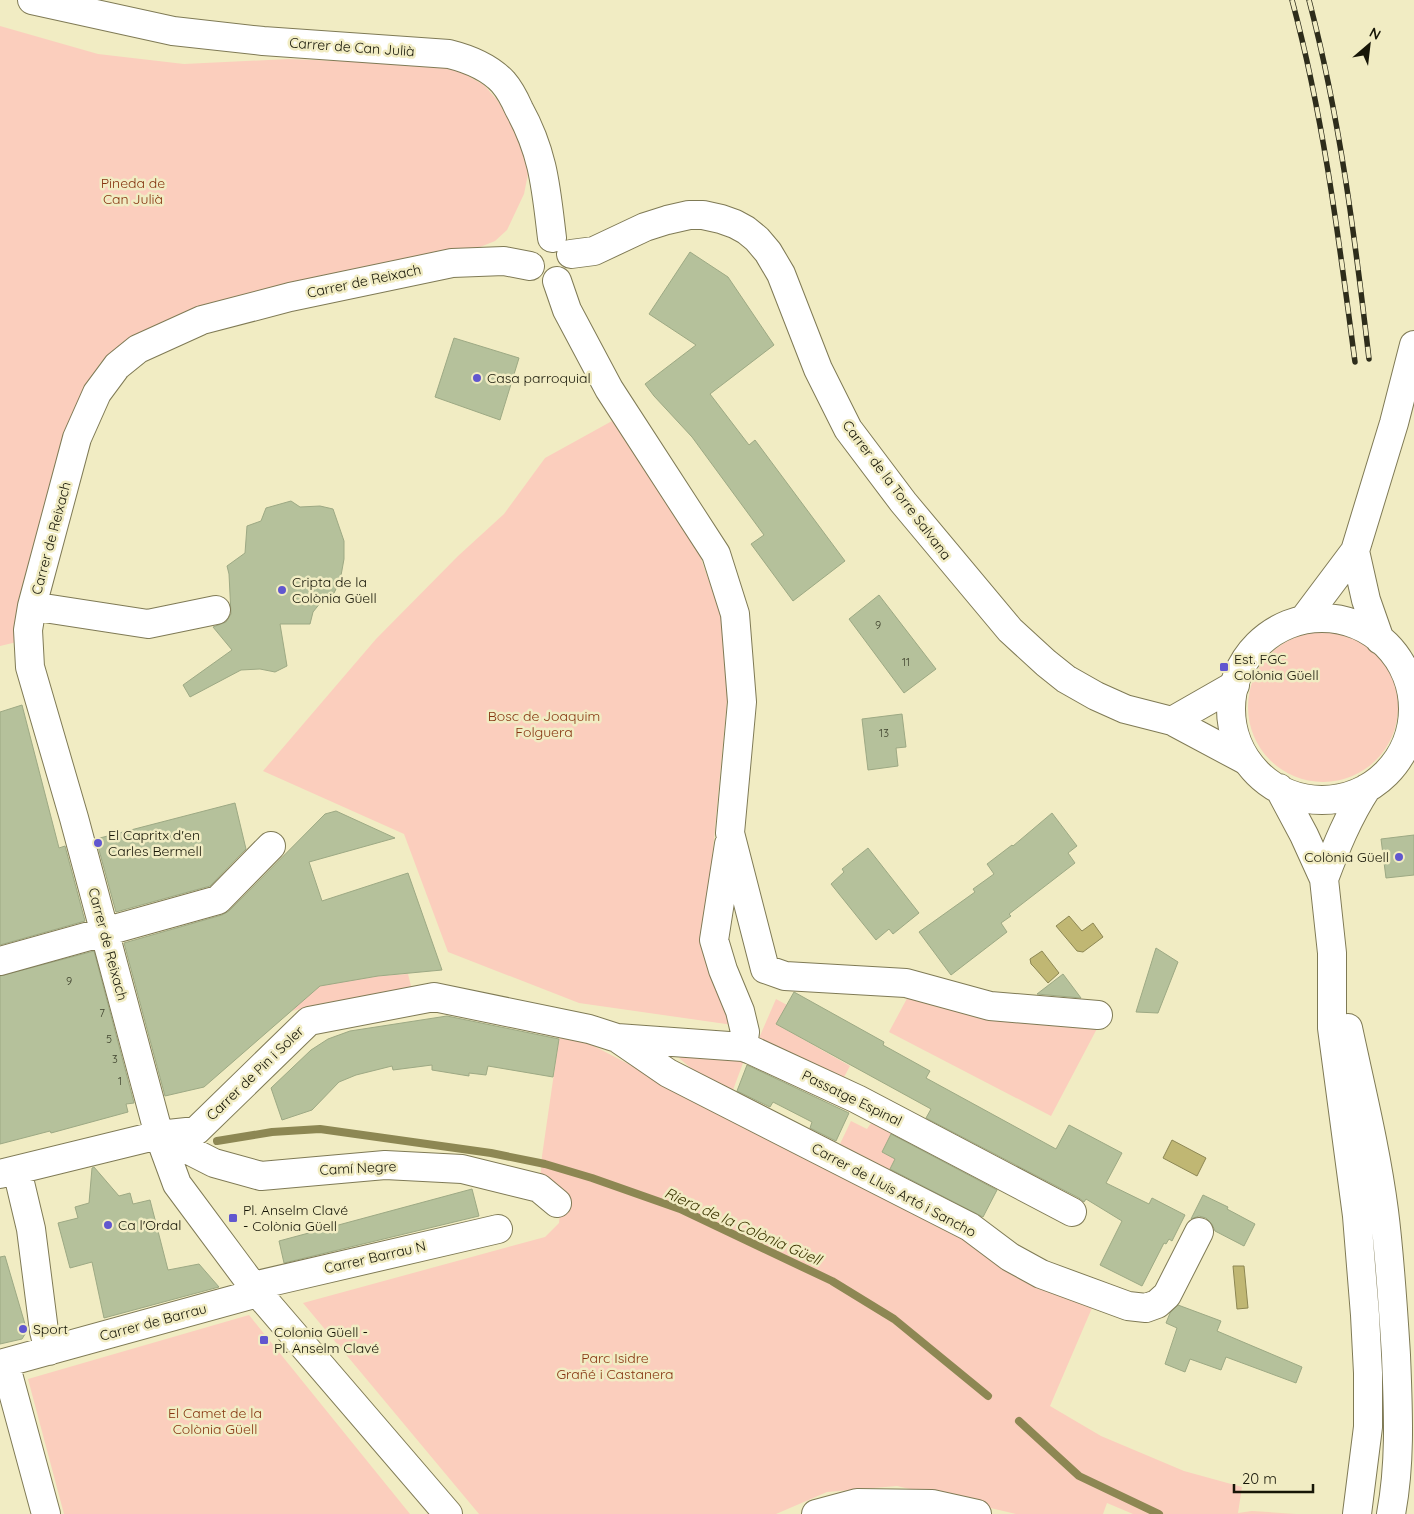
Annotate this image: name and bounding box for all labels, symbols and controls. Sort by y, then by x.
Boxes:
north arrow [1344,20,1394,70]
text: N [1366,23,1384,44]
street label: Carrer de Can Julià [289,34,415,60]
park label: Pineda de Can Julià [101,174,165,208]
street label: Carrer de Reixach [305,260,423,302]
place label: Casa parroquial [487,369,591,387]
marker: Casa parroquial [471,372,483,384]
street label: Carrer de la Torre Salvana [839,417,955,563]
street label: Carrer de Reixach [27,480,75,596]
place label: Cripta de la Colònia Güell [292,573,377,607]
marker: Cripta de la Colònia Güell [276,584,288,596]
house number: 9 [875,618,881,632]
place label: Est. FGC Colònia Güell [1234,650,1319,684]
house number: 11 [902,655,910,669]
marker: Est. FGC Colònia Güell [1218,661,1230,673]
park label: Bosc de Joaquim Folguera [488,707,600,741]
house number: 13 [879,726,889,740]
place label: El Capritx d'en Carles Bermell [108,826,202,860]
marker: El Capritx d'en Carles Bermell [92,837,104,849]
place label: Colònia Güell [1304,848,1389,866]
marker: Colònia Güell [1393,851,1405,863]
street label: Carrer de Reixach [84,886,132,1002]
house number: 9 [66,974,72,988]
house number: 7 [99,1006,105,1020]
street label: Carrer de Pin i Soler [203,1022,308,1124]
house number: 5 [106,1032,112,1046]
house number: 3 [112,1052,118,1066]
street label: Passatge Espinal [799,1066,905,1130]
house number: 1 [118,1074,122,1088]
street label: Carrer de Lluis Artó i Sancho [809,1139,979,1241]
street label: Camí Negre [319,1157,397,1179]
water label: Riera de la Colònia Güell [662,1183,826,1270]
place label: Pl. Anselm Clavé - Colònia Güell [243,1201,348,1235]
marker: Pl. Anselm Clavé - Colònia Güell [227,1212,239,1224]
place label: Ca l'Ordal [118,1216,181,1234]
marker: Ca l'Ordal [102,1219,114,1231]
street label: Carrer Barrau N [322,1237,428,1277]
street label: Carrer de Barrau [98,1299,208,1345]
place label: Sport [33,1320,68,1338]
marker: Sport [17,1323,29,1335]
place label: Colonia Güell - Pl. Anselm Clavé [274,1323,379,1357]
marker: Colonia Güell - Pl. Anselm Clavé [258,1334,270,1346]
park label: Parc Isidre Grañé i Castanera [556,1349,674,1383]
park label: El Camet de la Colònia Güell [168,1404,262,1438]
scale bar [1234,1462,1313,1494]
text: 20 m [1242,1469,1277,1488]

